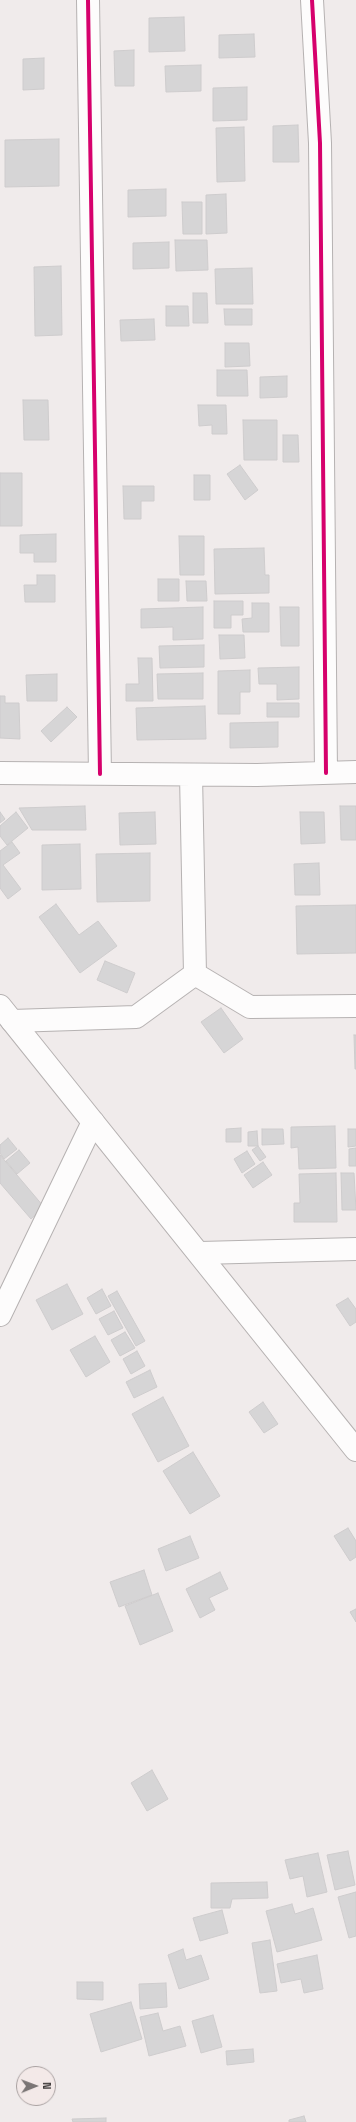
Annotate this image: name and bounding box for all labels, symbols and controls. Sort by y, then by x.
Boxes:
north arrow [16,2066,56,2106]
text: N [40,2082,54,2090]

